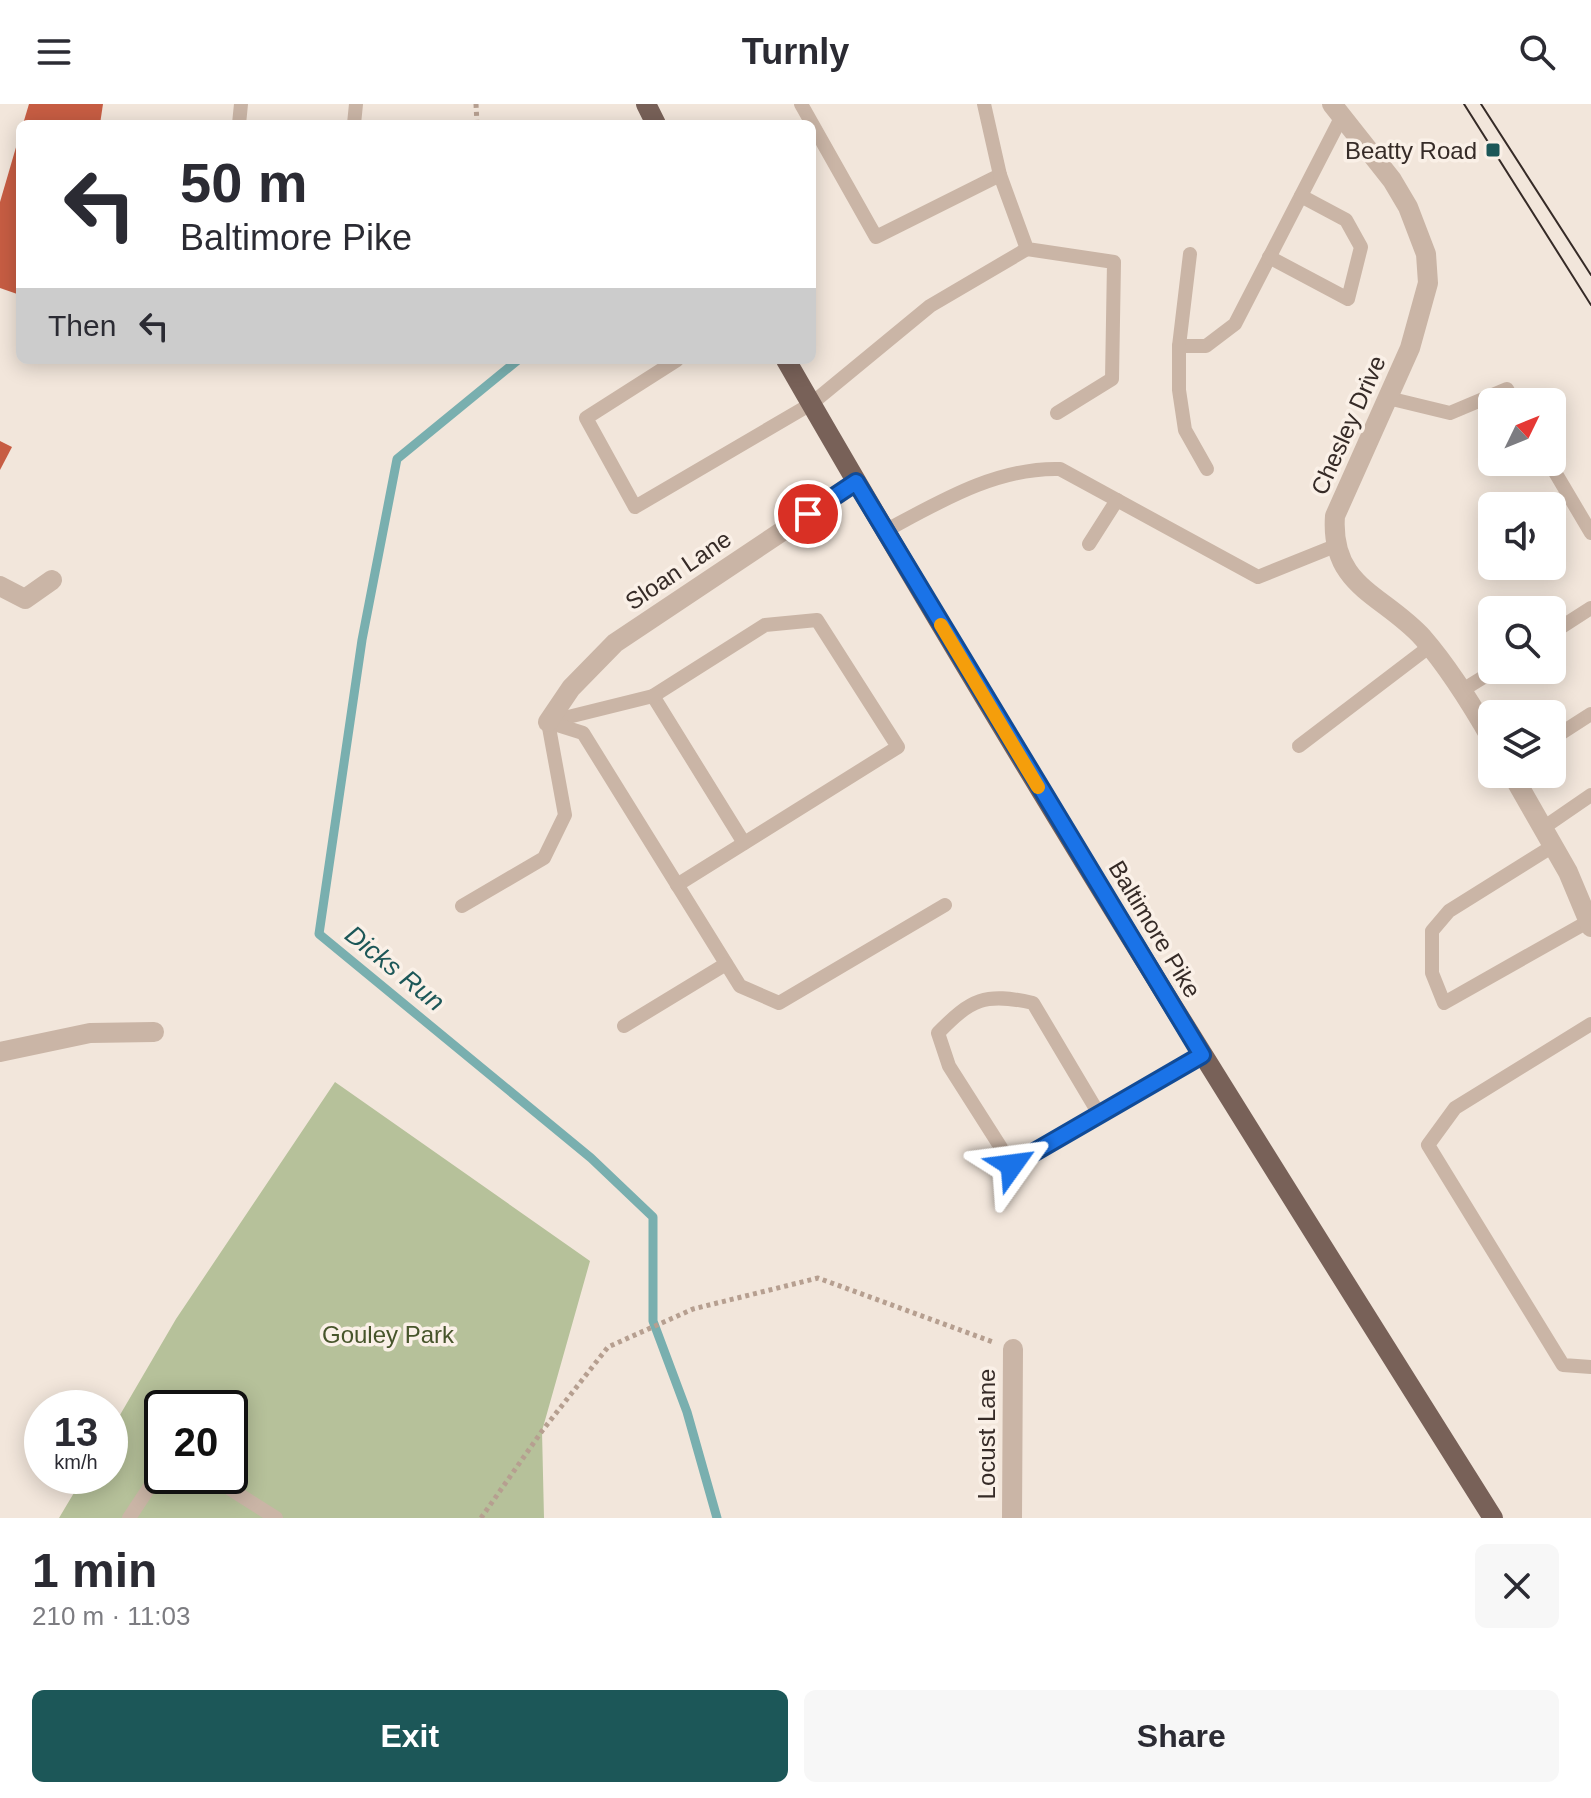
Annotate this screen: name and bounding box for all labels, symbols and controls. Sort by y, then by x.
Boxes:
icon: menu [32,30,76,74]
icon: search [1515,30,1559,74]
text: Turnly [742,31,849,72]
place label: Beatty Road [1345,137,1477,164]
marker: Beatty Road [1484,141,1502,159]
text: 50 m [180,151,308,214]
icon: left [48,152,152,256]
text: Baltimore Pike [180,217,412,258]
icon: left [132,304,176,348]
text: Then [48,309,116,342]
street label: Chesley Drive [1305,351,1391,499]
north arrow [1478,388,1566,476]
map controls [1478,388,1566,788]
pin [774,480,842,548]
icon: arrive [786,492,830,536]
button: sound [1478,492,1566,580]
street label: Sloan Lane [620,525,736,615]
button: search [1478,596,1566,684]
button: layers [1478,700,1566,788]
street label: Baltimore Pike [1104,856,1206,1002]
water label: Dicks Run [340,919,450,1017]
position arrow [970,1123,1054,1207]
park label: Gouley Park [322,1321,455,1348]
street label: Locust Lane [973,1369,1000,1499]
speed limit sign: 20 [144,1390,248,1494]
text: 13 [54,1410,98,1454]
text: km/h [54,1451,98,1473]
text: 1 min [32,1544,157,1597]
button: close [1475,1544,1559,1628]
text: 210 m · 11:03 [32,1601,191,1631]
button: Exit [32,1690,788,1782]
button: Share [804,1690,1559,1782]

